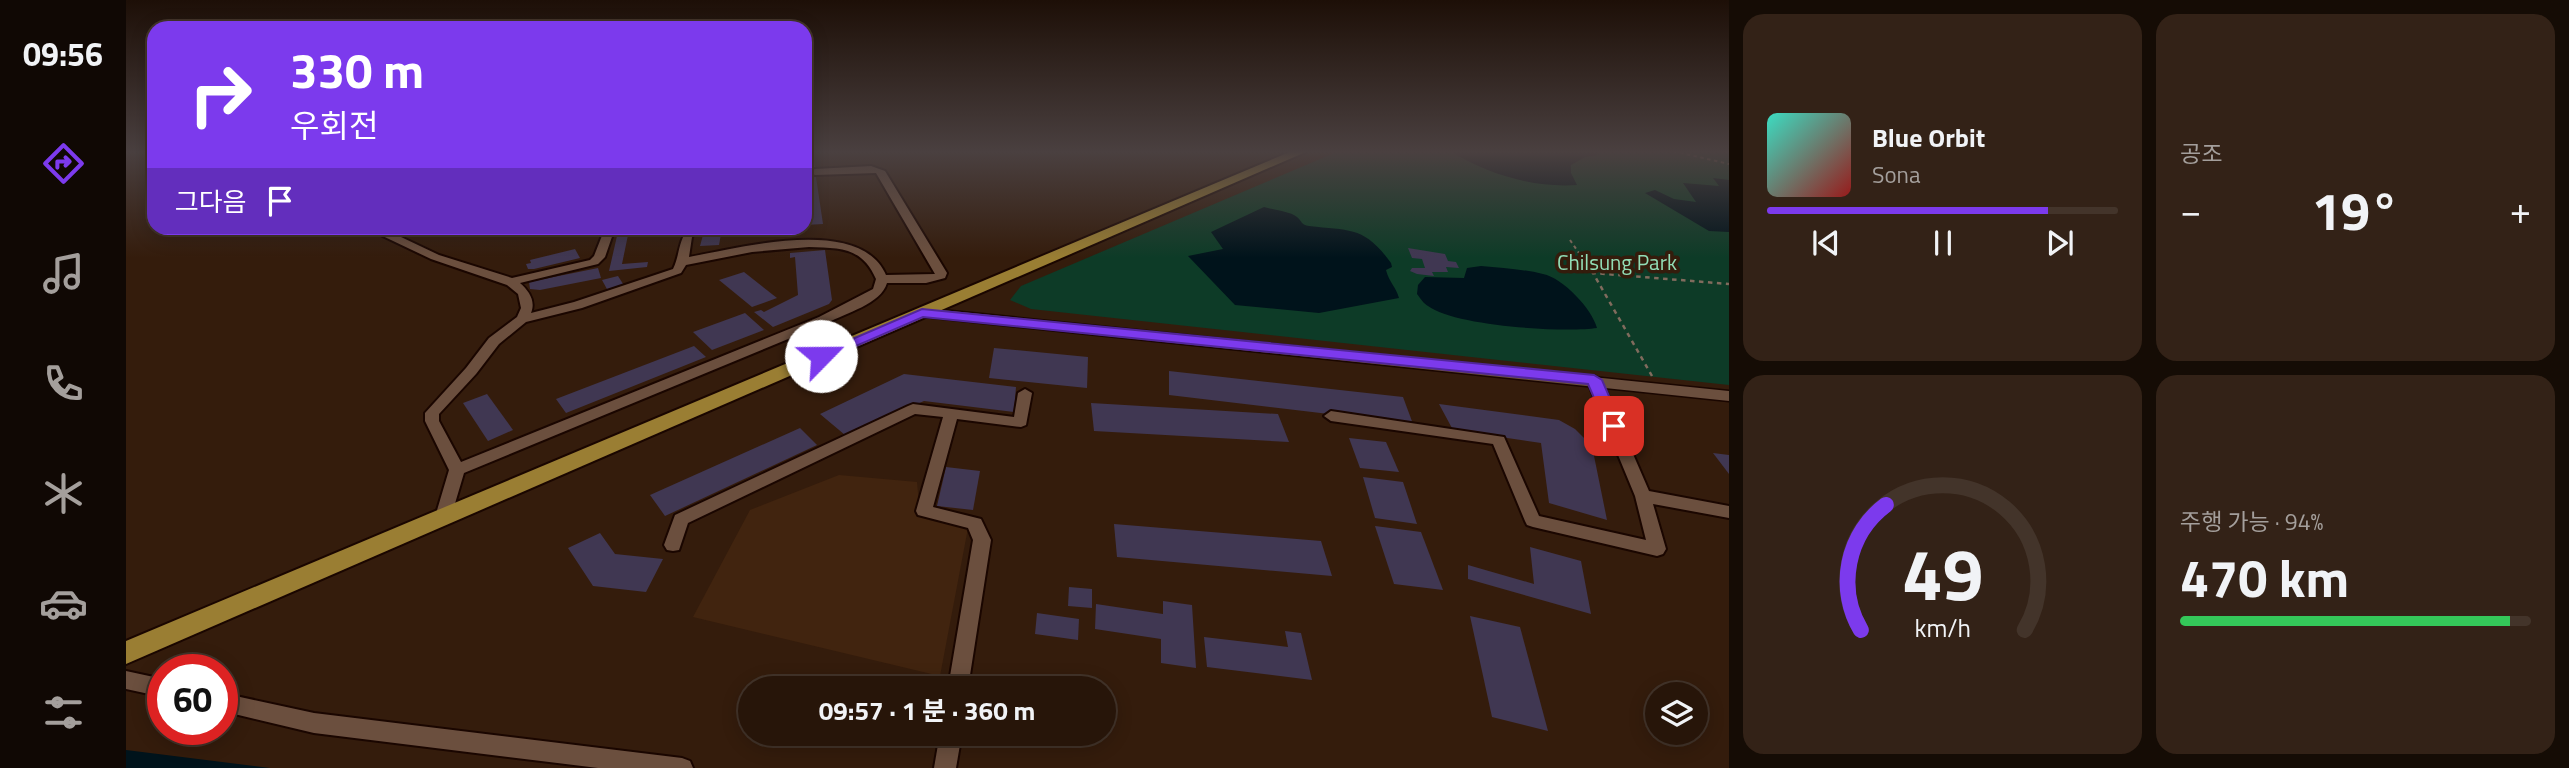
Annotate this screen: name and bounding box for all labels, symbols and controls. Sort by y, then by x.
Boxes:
text: 09:56 [23,30,103,78]
text: 330 m [290,32,424,107]
icon: right [175,49,266,140]
text: 우회전 [290,101,378,149]
text: Blue Orbit [1872,118,1985,157]
text: 공조 [2180,136,2222,171]
icon: directions [39,139,88,188]
text: Sona [1872,157,1920,192]
text: 19° [2312,171,2399,250]
text: − [2180,181,2201,239]
text: + [2510,181,2531,239]
text: 그다음 [175,182,247,221]
icon: arrive [261,182,299,220]
icon: previous [1807,224,1845,262]
icon: pause [1924,224,1962,262]
icon: next [2041,224,2079,262]
park label: Chilsung Park [1557,246,1677,278]
icon: music [39,249,88,298]
position arrow [784,319,858,393]
icon: phone [39,359,88,408]
pin [1584,396,1644,456]
icon: arrive [1595,407,1633,445]
icon: climate [39,469,88,518]
text: 주행 가능 · 94% [2180,504,2323,539]
text: 49 [1902,519,1983,629]
text: 470 km [2180,538,2349,617]
icon: car [39,579,88,628]
text: km/h [1914,609,1971,647]
speed limit sign: 60 [147,654,238,745]
map controls [1645,682,1708,745]
button: layers [1645,682,1708,745]
icon: filters [39,688,88,737]
text: 09:57 · 1 분 · 360 m [819,691,1035,730]

